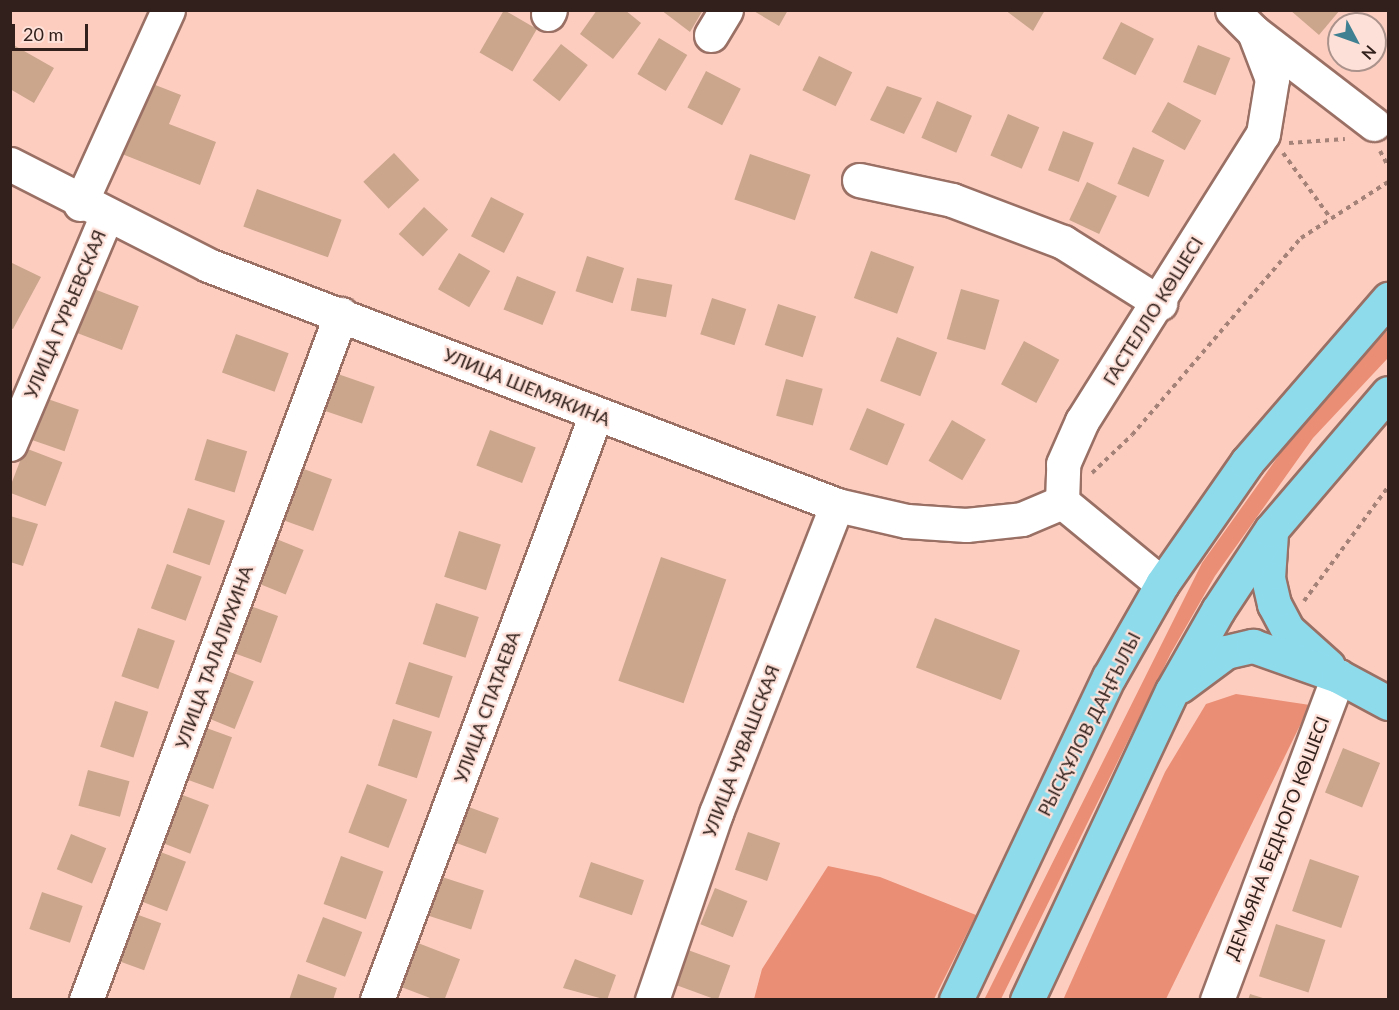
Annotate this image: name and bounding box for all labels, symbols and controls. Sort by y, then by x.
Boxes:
scale bar [15,12,92,50]
north arrow [1327,12,1387,72]
text: 20 m [23,23,63,45]
text: N [1358,42,1381,64]
street label: УЛИЦА ГУРЬЕВСКАЯ [20,227,110,401]
street label: ГАСТЕЛЛО КӨШЕСІ [1099,233,1207,389]
street label: УЛИЦА ШЕМЯКИНА [440,344,614,430]
street label: УЛИЦА ТАЛАЛИХИНА [171,563,257,751]
street label: УЛИЦА СПАТАЕВА [450,628,524,786]
street label: РЫСҚҰЛОВ ДАҢҒЫЛЫ [1033,629,1145,819]
street label: УЛИЦА ЧУВАШСКАЯ [698,662,784,840]
street label: ДЕМЬЯНА БЕДНОГО КӨШЕСІ [1221,713,1333,963]

